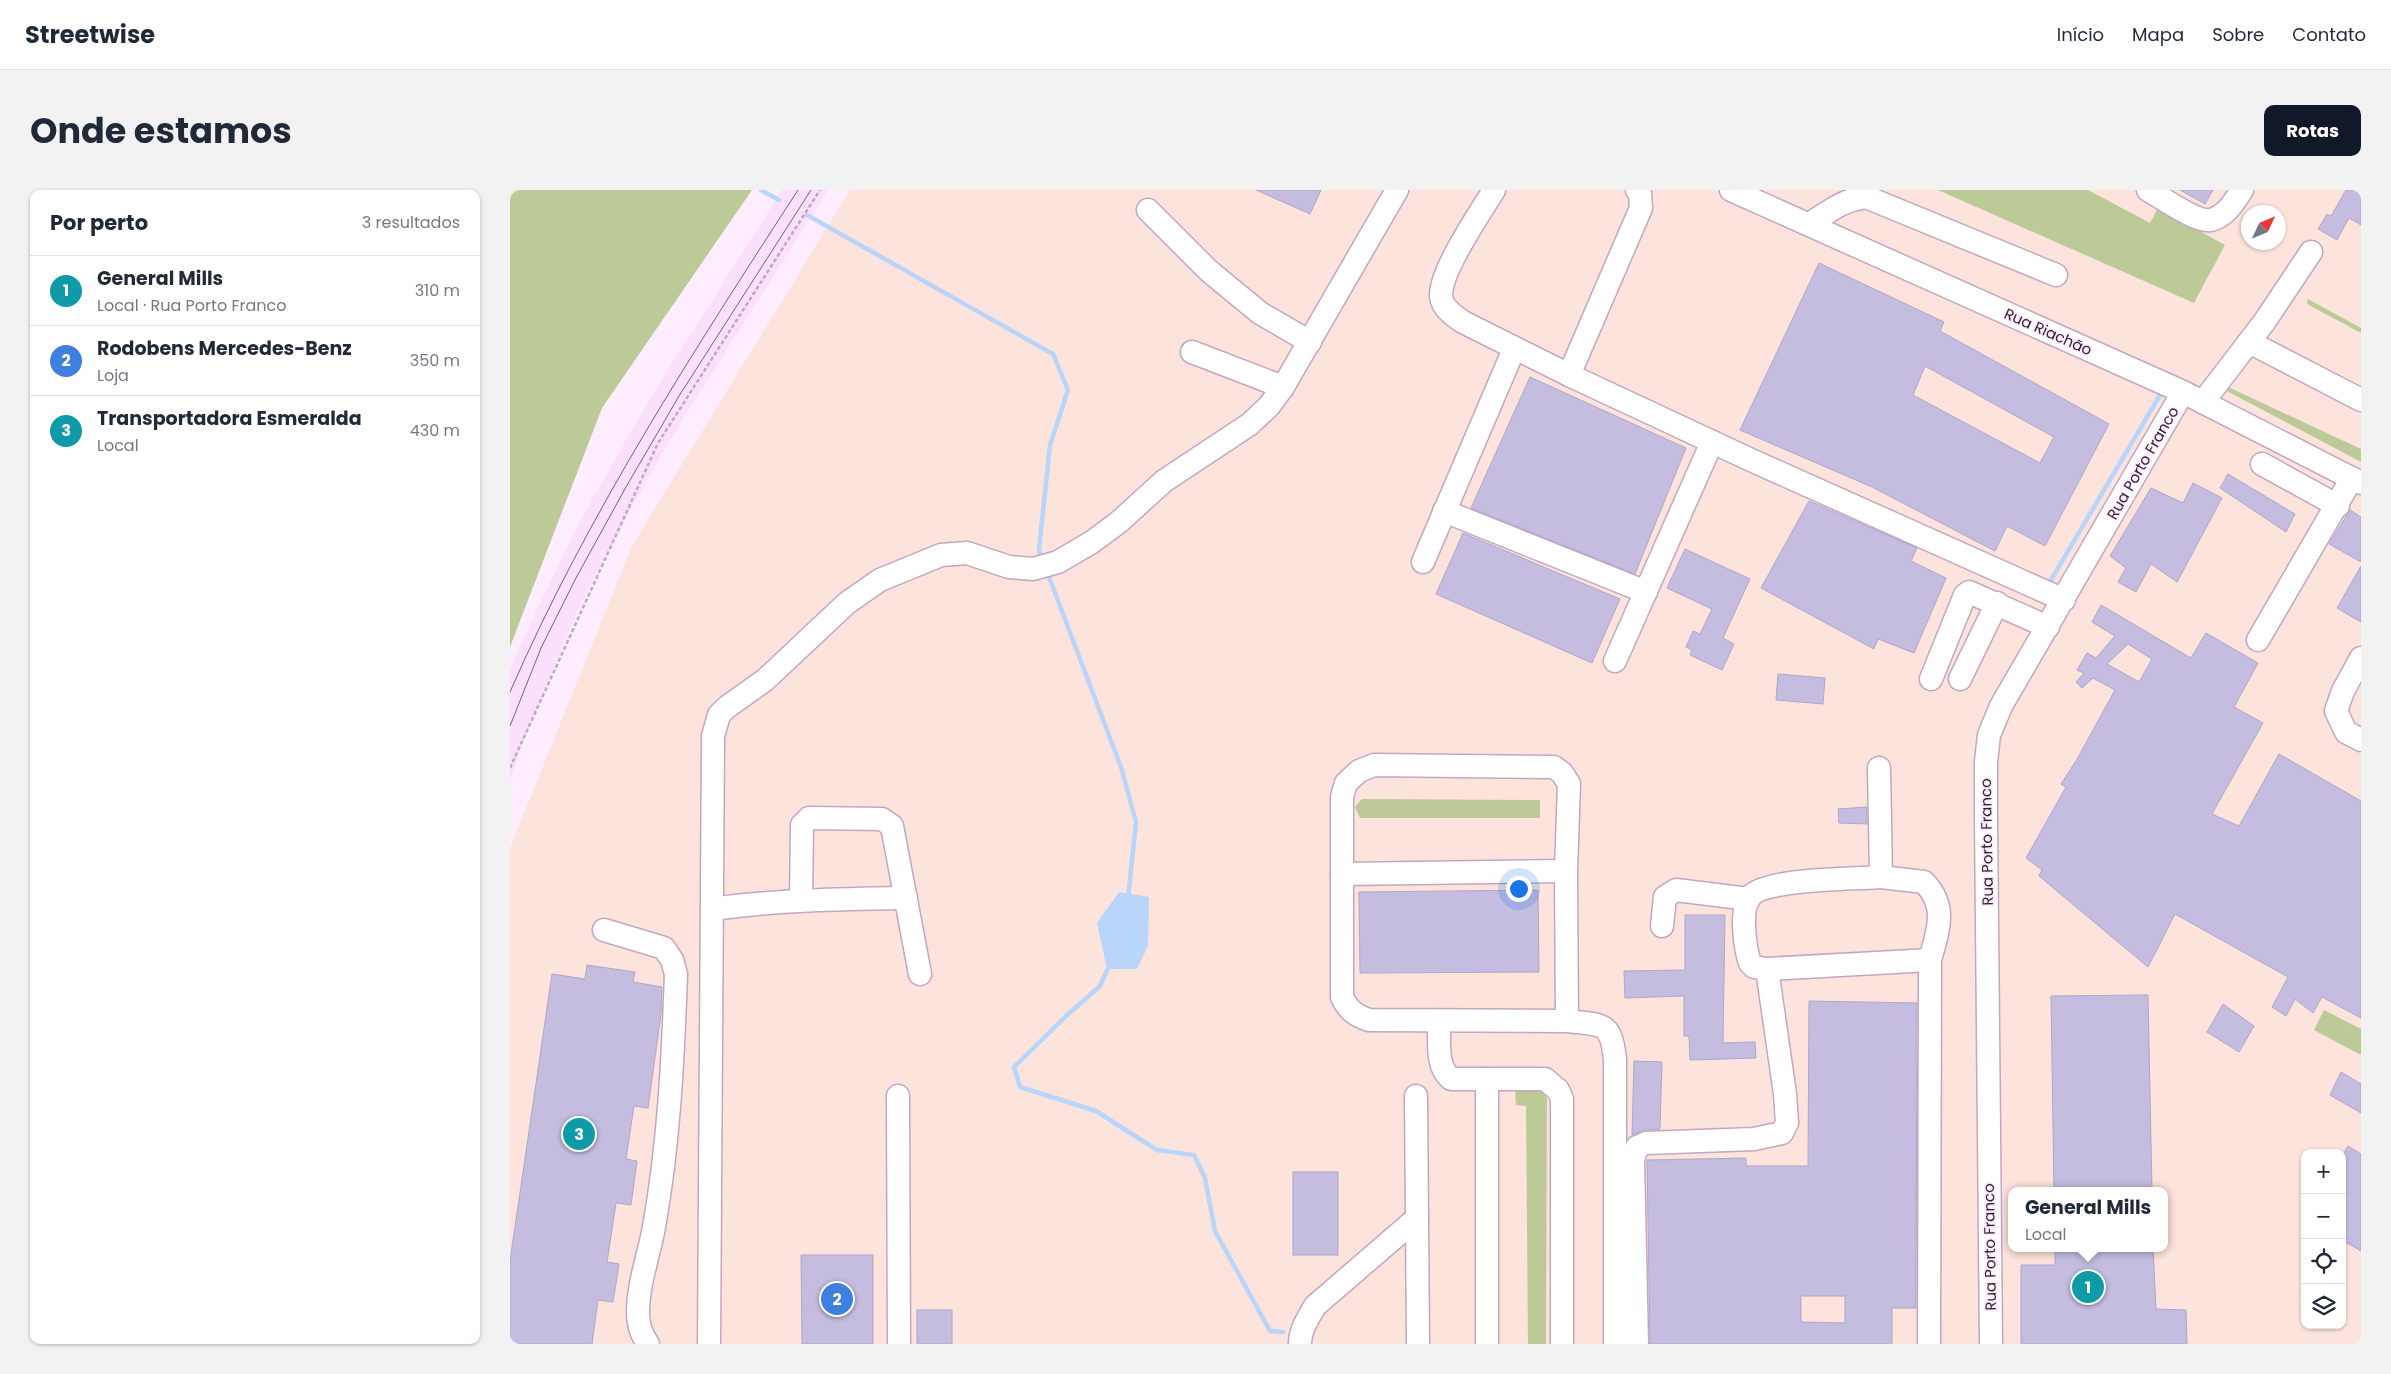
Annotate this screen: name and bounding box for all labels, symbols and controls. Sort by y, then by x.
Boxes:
text: Streetwise [25,18,155,51]
text: Início [2057,22,2104,47]
text: Mapa [2132,22,2184,47]
text: Sobre [2212,22,2264,47]
text: Contato [2292,22,2366,47]
button: Rotas [2264,105,2361,156]
text: Onde estamos [30,106,292,155]
north arrow [2241,205,2286,250]
text: Por perto [50,208,148,237]
text: 3 resultados [362,211,460,234]
text: General Mills [97,265,223,292]
text: 1 [63,279,69,302]
text: 310 m [415,279,460,302]
text: Local · Rua Porto Franco [97,294,286,317]
street label: Rua Riachão [2001,303,2096,360]
text: Rodobens Mercedes-Benz [97,335,352,362]
text: 2 [61,349,71,372]
text: 350 m [410,349,460,372]
text: Loja [97,364,129,387]
street label: Rua Porto Franco [2102,402,2184,523]
text: Transportadora Esmeralda [97,405,362,432]
text: 3 [61,419,71,442]
text: 430 m [410,419,460,442]
text: Local [97,434,139,457]
street label: Rua Porto Franco [1975,778,1998,906]
your location [1506,876,1532,902]
pin: 3 [563,1115,595,1153]
map controls [2301,1149,2346,1329]
button: + [2301,1149,2346,1194]
street label: Rua Porto Franco [1978,1183,2001,1311]
popup [2008,1187,2168,1252]
text: General Mills [2025,1194,2151,1221]
button: − [2301,1194,2346,1239]
text: Local [2025,1223,2067,1246]
button: locate [2301,1239,2346,1284]
pin: 1 [2072,1268,2104,1306]
pin: 2 [821,1280,853,1318]
button: layers [2301,1284,2346,1329]

